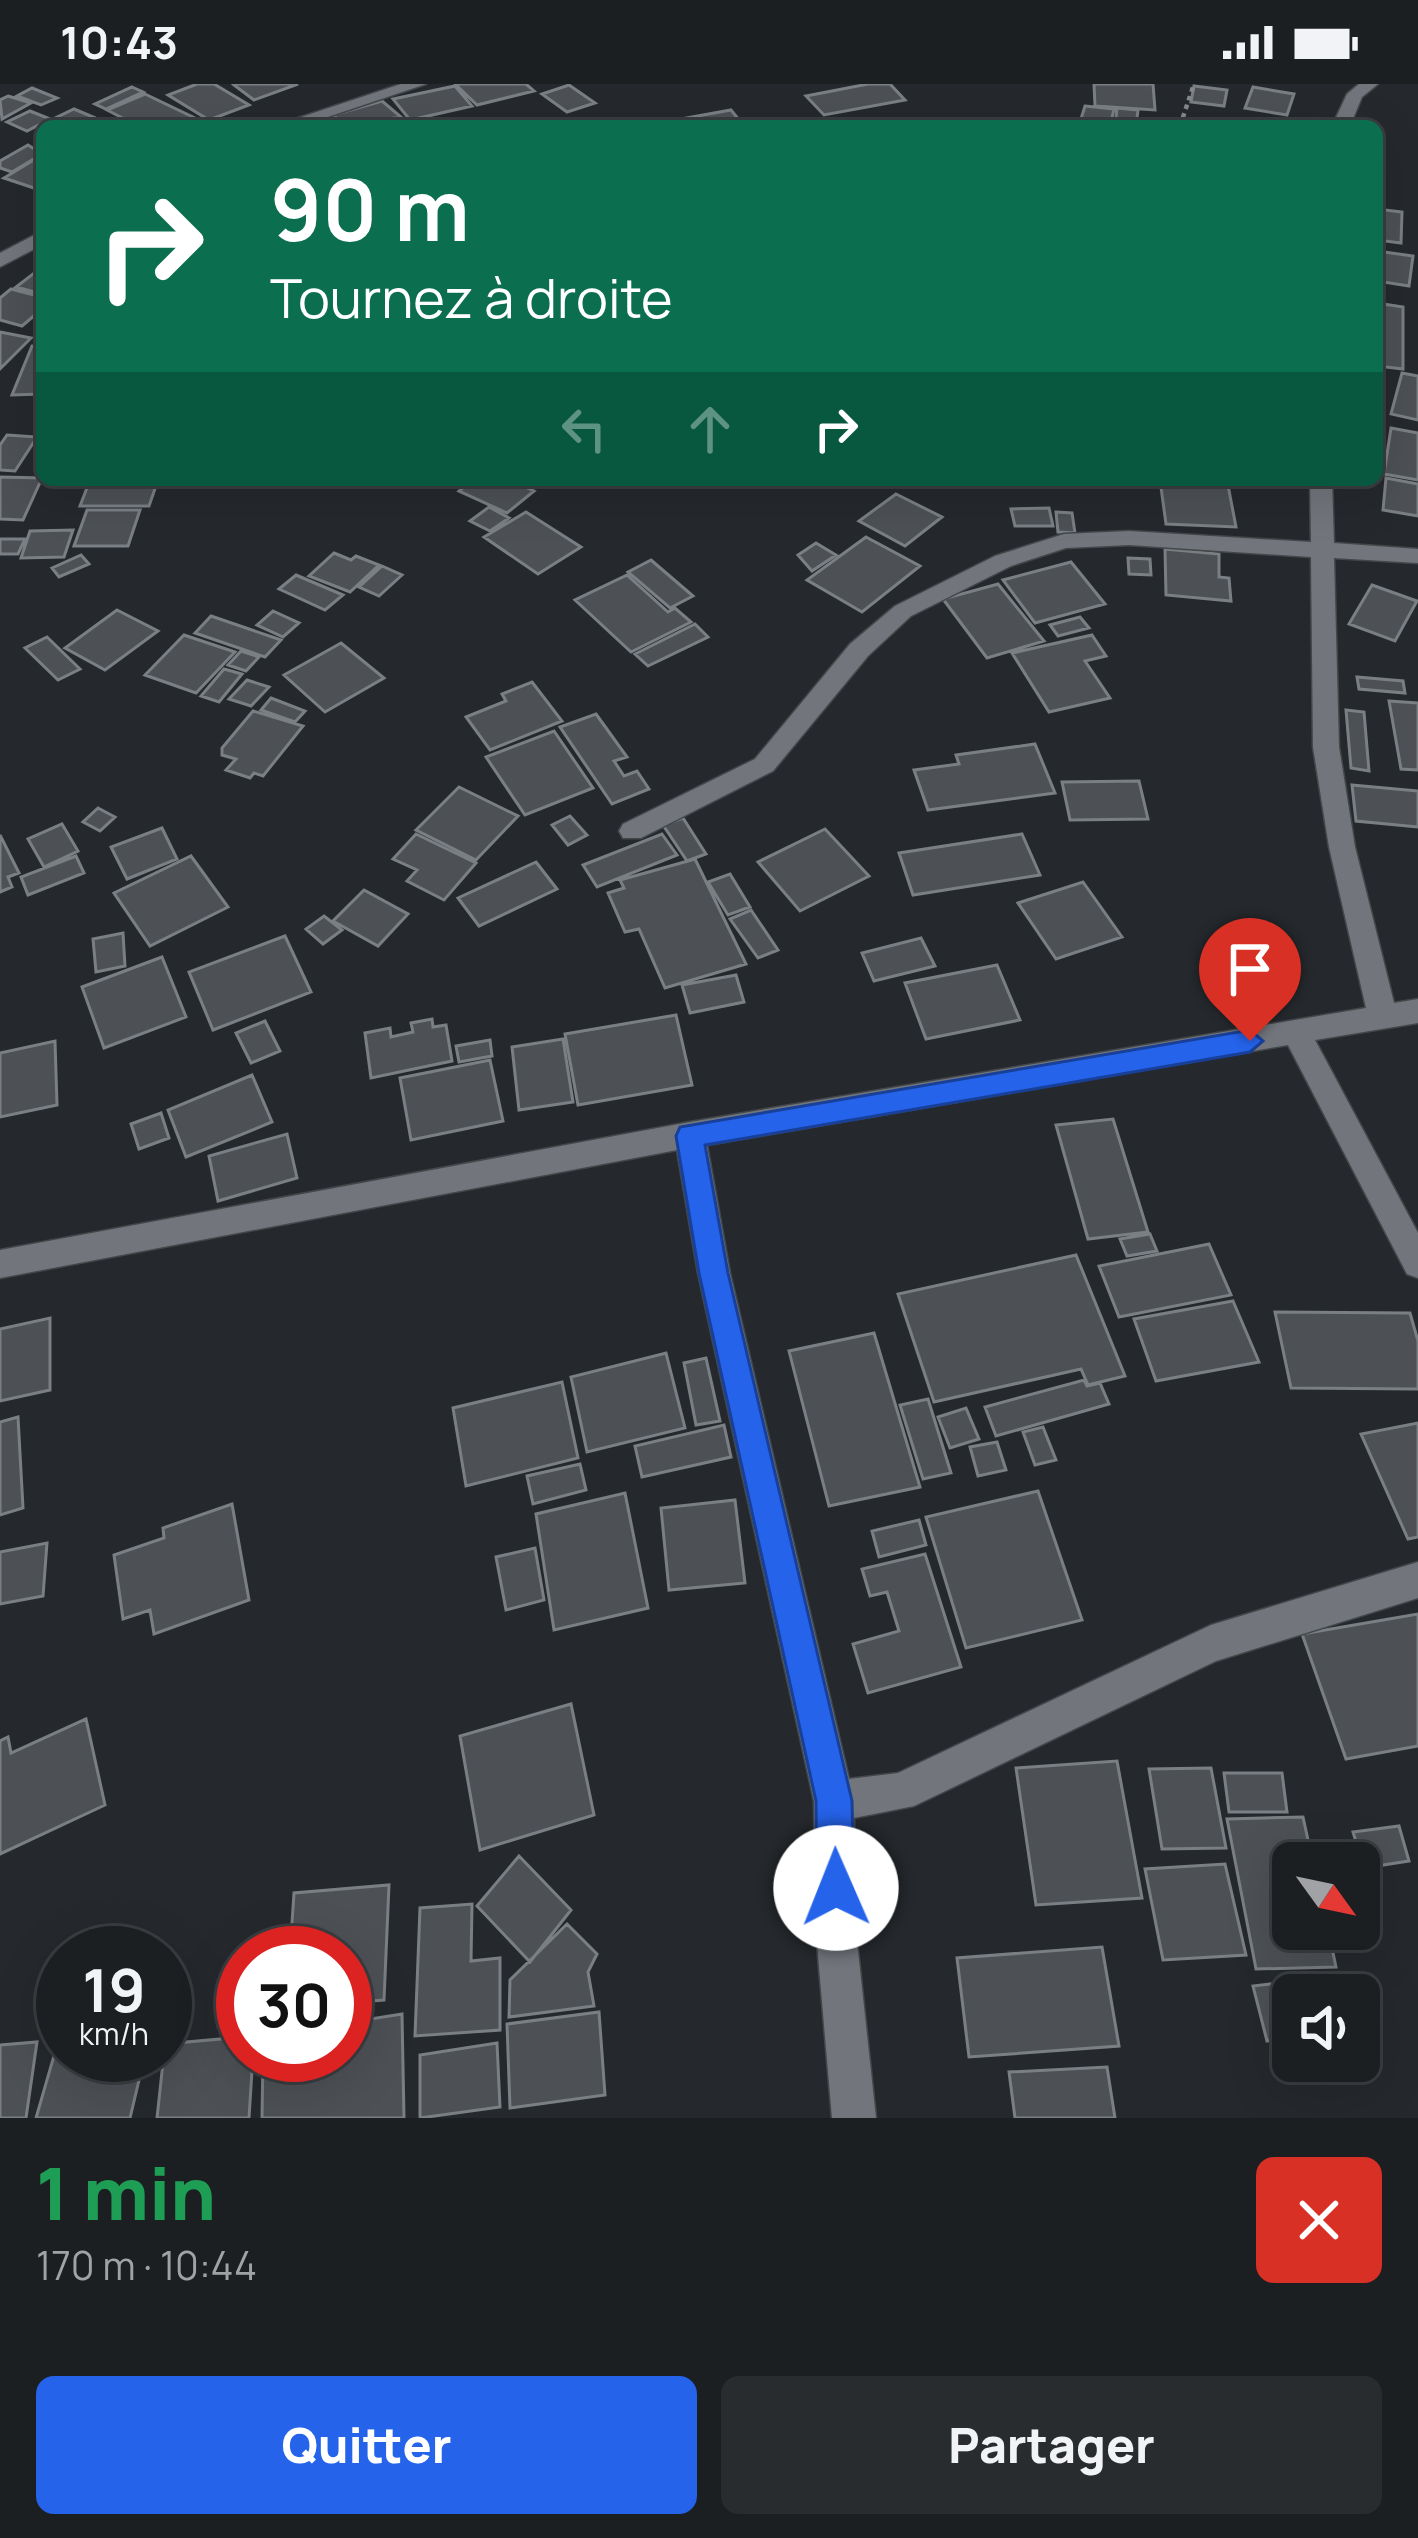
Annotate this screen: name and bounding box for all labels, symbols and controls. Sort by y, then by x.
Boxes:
text: 10:43 [60,11,178,73]
text: 90 m [270,151,470,266]
icon: right [72,168,228,324]
text: Tournez à droite [270,260,673,334]
icon: left [551,396,617,462]
icon: ahead [677,396,743,462]
icon: right [803,396,869,462]
pin [1199,918,1301,1041]
icon: arrive [1217,936,1283,1002]
position arrow [773,1825,899,1951]
north arrow [1272,1842,1380,1950]
map controls [1272,1842,1380,2082]
speed limit sign: 30 [216,1926,372,2082]
text: 19 [82,1948,146,2030]
button: sound [1272,1974,1380,2082]
text: km/h [79,2013,149,2054]
text: 1 min [36,2143,216,2242]
button: close [1256,2157,1382,2283]
text: 170 m · 10:44 [36,2238,257,2292]
button: Quitter [36,2376,697,2514]
button: Partager [721,2376,1382,2514]

